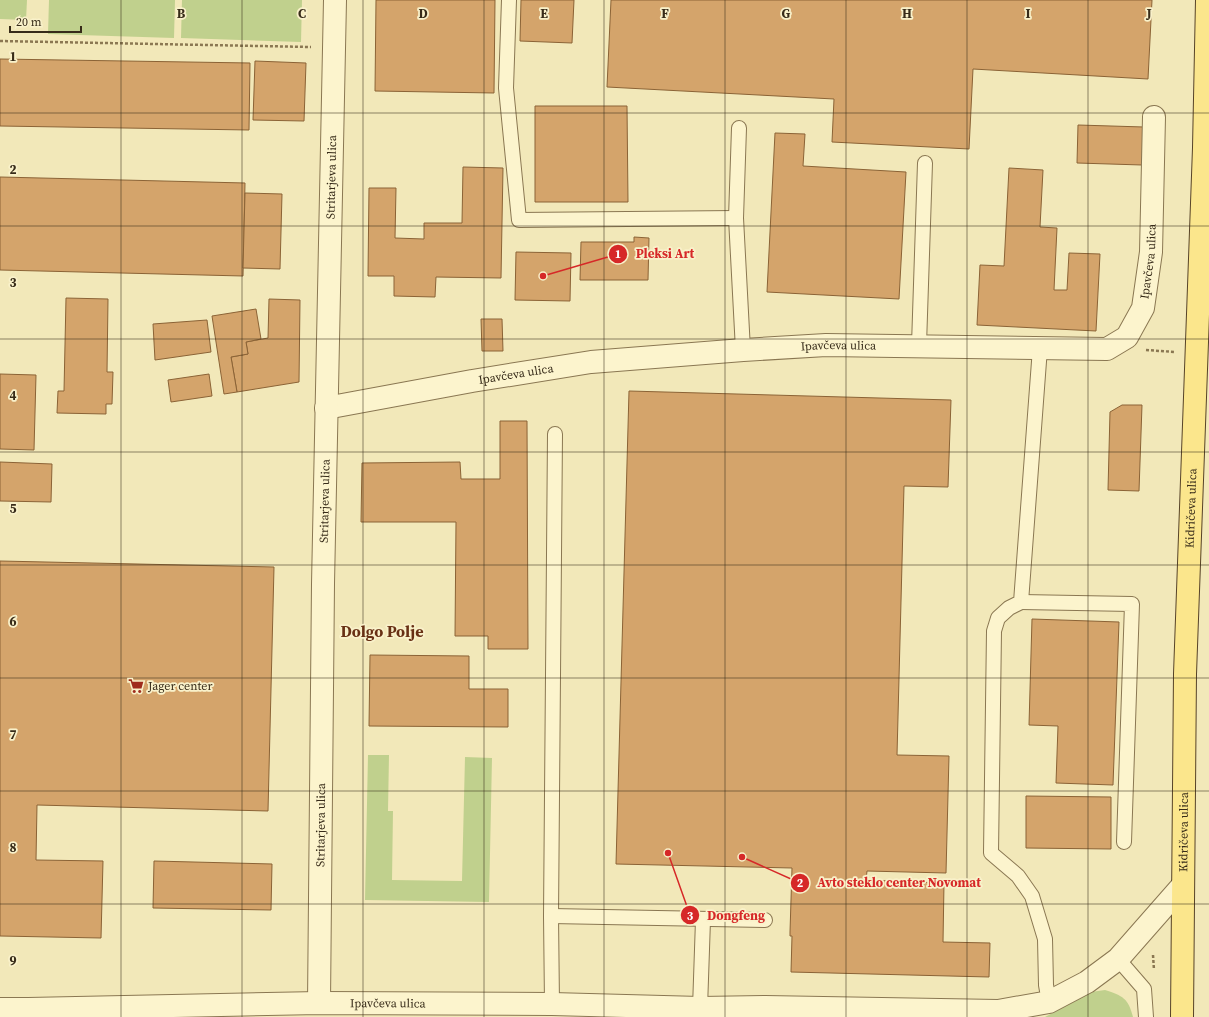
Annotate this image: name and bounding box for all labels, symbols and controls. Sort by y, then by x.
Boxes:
text: B [177,5,186,22]
text: C [298,5,306,22]
text: D [418,5,428,22]
text: E [540,5,548,22]
text: F [661,5,669,22]
text: G [782,5,791,22]
text: H [902,5,912,22]
text: I [1025,5,1031,22]
text: J [1145,5,1152,22]
scale bar [10,8,81,34]
text: 20 m [16,14,42,30]
text: 1 [9,48,17,65]
street label: Stritarjeva ulica [323,134,340,219]
text: 2 [9,161,17,178]
street label: Ipavčeva ulica [1136,223,1160,300]
callout: Pleksi Art [608,241,702,266]
text: Pleksi Art [636,245,695,262]
text: 1 [615,246,621,262]
text: 3 [9,274,17,291]
street label: Ipavčeva ulica [800,337,877,355]
street label: Ipavčeva ulica [477,360,555,388]
text: 4 [9,387,17,404]
street label: Stritarjeva ulica [316,458,334,543]
street label: Kidričeva ulica [1182,467,1200,548]
text: 5 [9,500,17,517]
text: 6 [9,613,17,630]
district label: Dolgo Polje [340,620,424,642]
supermarket icon: Jager center [127,677,145,695]
place label: Jager center [147,678,213,694]
text: 7 [9,726,17,743]
street label: Stritarjeva ulica [312,782,329,867]
street label: Kidričeva ulica [1175,791,1192,872]
text: 8 [9,839,17,856]
callout: Avto steklo center Novomat [790,870,989,895]
text: Avto steklo center Novomat [817,874,981,891]
text: 2 [797,875,804,891]
callout: Dongfeng [680,903,773,928]
text: Dongfeng [707,907,765,924]
text: 3 [687,908,694,924]
text: 9 [9,952,17,969]
street label: Ipavčeva ulica [350,995,427,1011]

